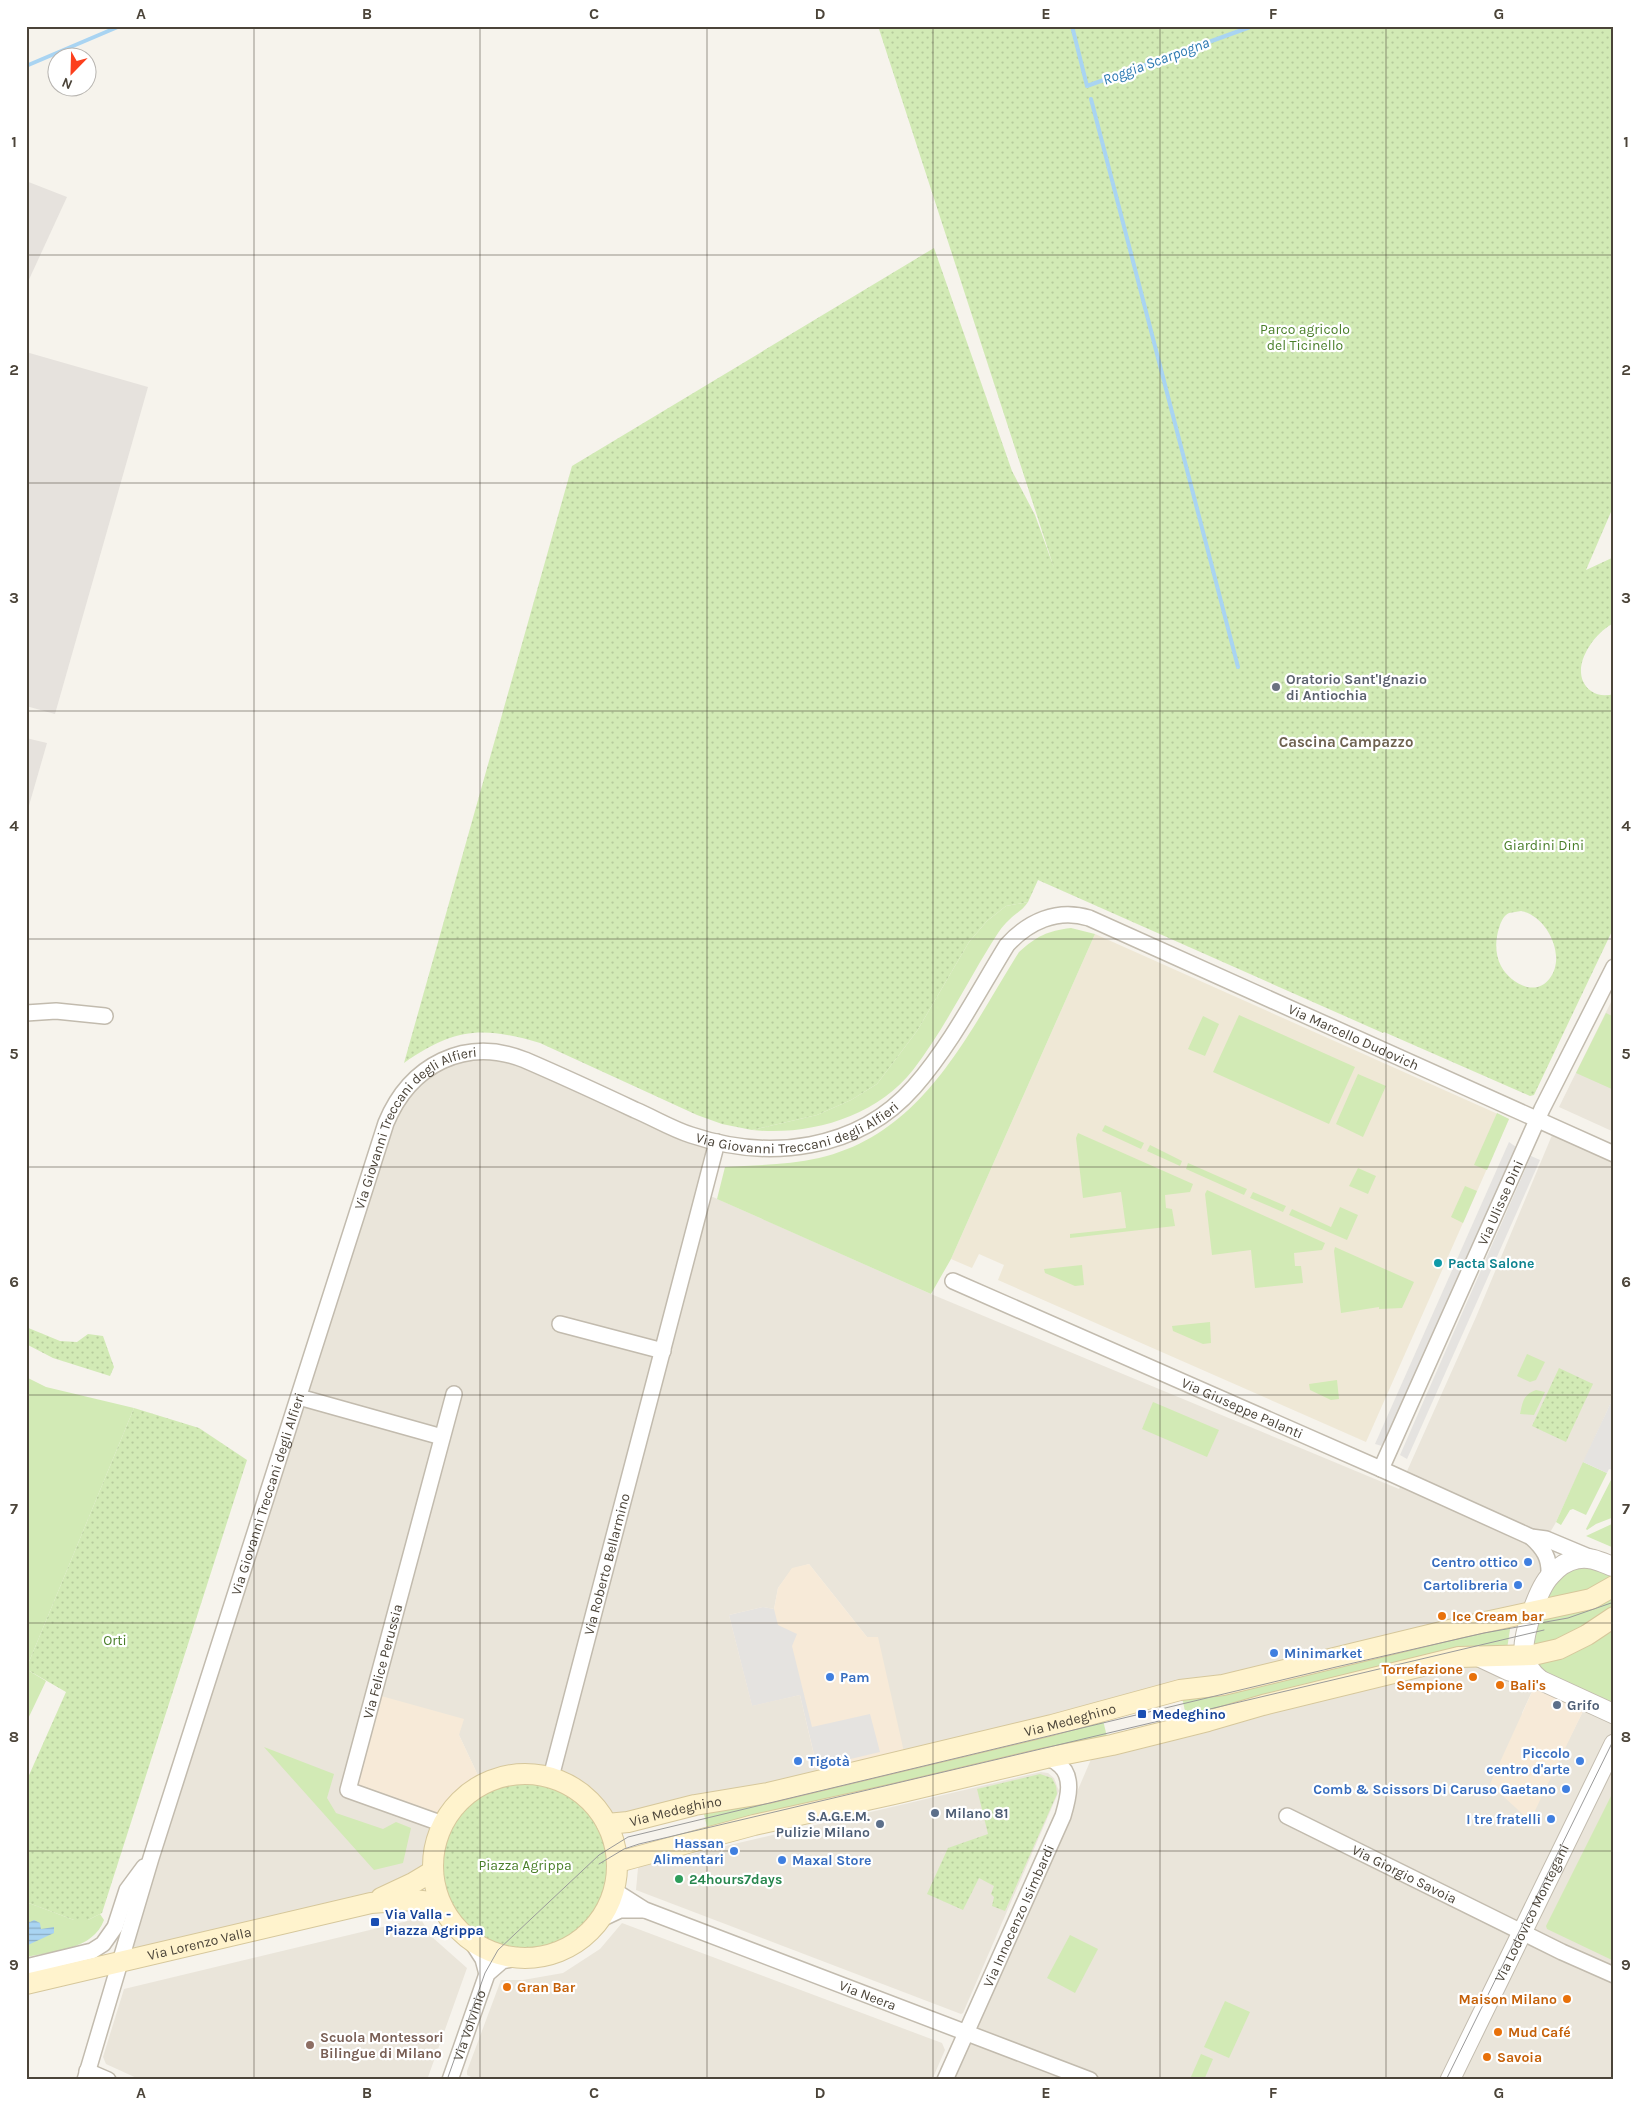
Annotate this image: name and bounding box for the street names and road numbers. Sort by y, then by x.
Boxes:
street label: Via Marcello Dudovich [1285,1001,1422,1074]
street label: Via Giovanni Treccani degli Alfieri [351,1044,477,1212]
street label: Via Giovanni Treccani degli Alfieri [694,1098,902,1157]
street label: Via Ulisse Dini [1474,1157,1527,1248]
street label: Via Giuseppe Palanti [1179,1374,1306,1443]
street label: Via Giovanni Treccani degli Alfieri [228,1390,308,1597]
street label: Via Roberto Bellarmino [580,1491,634,1637]
street label: Via Felice Perussia [359,1602,406,1721]
street label: Via Medeghino [1023,1700,1118,1740]
street label: Via Medeghino [628,1793,723,1830]
street label: Via Giorgio Savoia [1349,1841,1459,1908]
street label: Via Lodovico Montegani [1491,1841,1573,1985]
street label: Via Innocenzo Isimbardi [980,1842,1058,1990]
street label: Via Lorenzo Valla [146,1923,253,1964]
street label: Via Neera [837,1977,899,2014]
street label: Via Volvinio [449,1988,490,2063]

